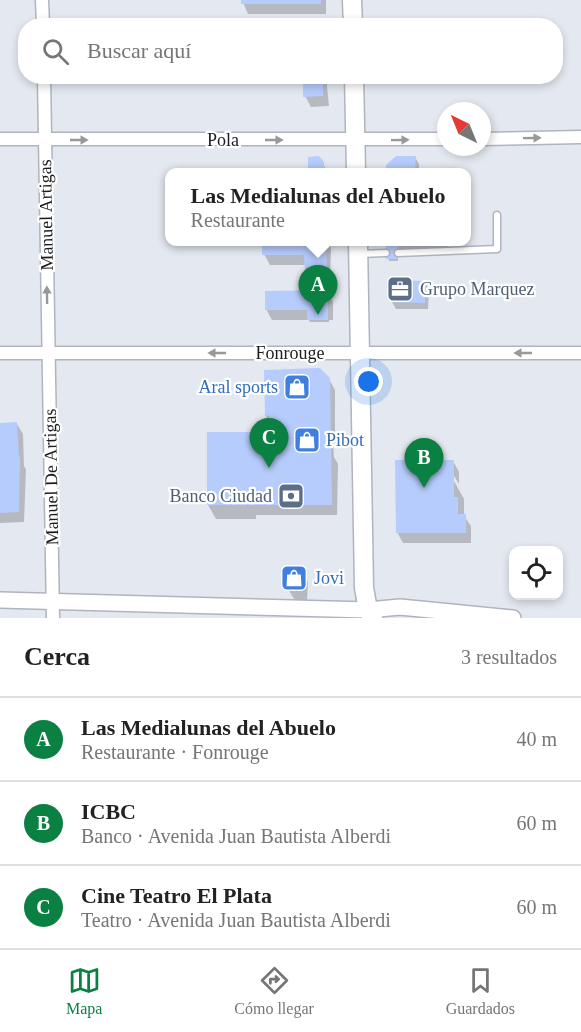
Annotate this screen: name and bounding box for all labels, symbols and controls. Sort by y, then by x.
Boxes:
search box [18,18,563,84]
icon: search [39,35,72,68]
text: Buscar aquí [87,38,191,63]
north arrow [437,102,491,156]
street label: Pola [207,130,239,150]
one-way arrow [522,133,541,143]
one-way arrow [70,135,89,145]
one-way arrow [265,135,284,145]
one-way arrow [391,135,410,144]
street label: Manuel Artigas [35,159,57,271]
popup [165,168,471,246]
text: Las Medialunas del Abuelo [191,183,445,208]
text: Restaurante [191,209,285,231]
pin: A [298,266,338,315]
office icon: Grupo Marquez [385,274,415,304]
place label: Grupo Marquez [420,279,534,299]
one-way arrow [42,286,52,305]
street label: Fonrouge [256,343,325,363]
one-way arrow [513,348,532,358]
one-way arrow [208,349,227,358]
your location [354,367,383,396]
shop icon: Aral sports [282,372,312,402]
place label: Aral sports [199,377,278,397]
street label: Manuel De Artigas [40,408,62,546]
pin: C [250,418,288,468]
shop icon: Pibot [292,425,322,455]
place label: Pibot [326,430,364,450]
pin: B [404,438,444,488]
bank icon: Banco Ciudad [276,481,306,511]
place label: Banco Ciudad [170,486,272,506]
map controls [509,546,563,600]
button: locate [509,546,563,600]
shop icon: Jovi [279,563,309,593]
place label: Jovi [314,568,344,588]
text: Cerca [24,642,90,671]
text: 3 resultados [461,646,557,668]
text: Las Medialunas del Abuelo [81,715,336,740]
text: A [36,728,51,750]
text: 40 m [516,728,557,750]
text: Restaurante · Fonrouge [81,741,269,763]
text: ICBC [81,799,136,824]
text: B [37,812,50,834]
text: 60 m [516,812,557,834]
text: Banco · Avenida Juan Bautista Alberdi [81,825,391,847]
text: Cine Teatro El Plata [81,883,272,908]
text: C [36,896,51,918]
text: 60 m [516,896,557,918]
text: Teatro · Avenida Juan Bautista Alberdi [81,909,391,931]
tab: Mapa [66,964,102,1018]
tab: Cómo llegar [234,964,314,1018]
tab: Guardados [446,964,515,1018]

